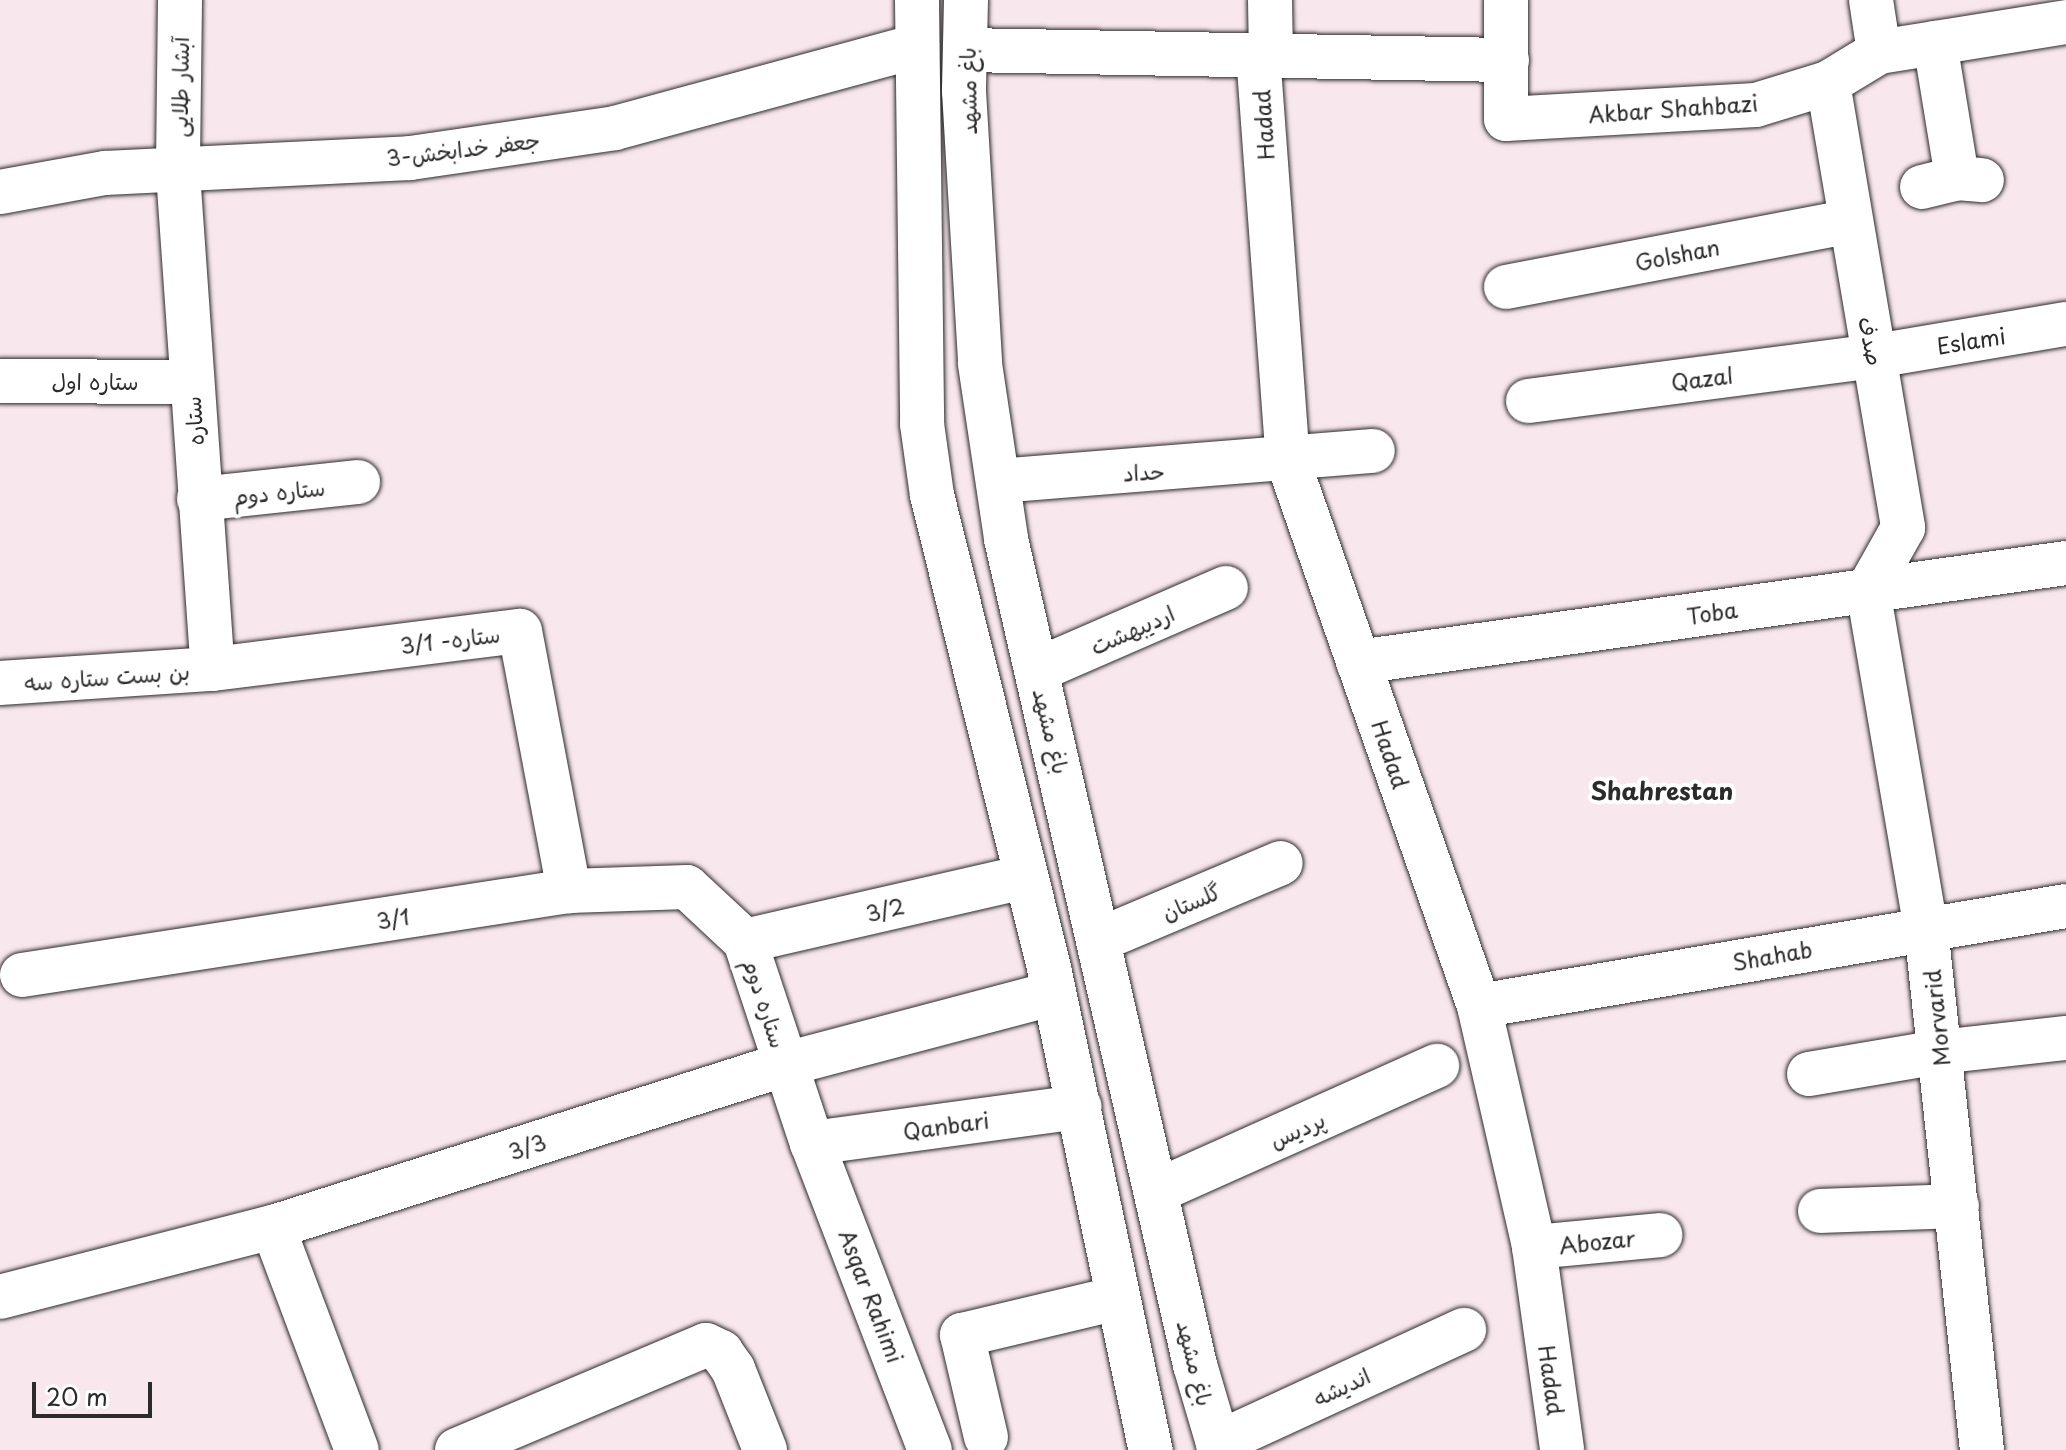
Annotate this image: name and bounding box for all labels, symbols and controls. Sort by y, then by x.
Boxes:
street label: آبشار طلایی [165,36,193,138]
street label: باغ مشهد [953,47,981,135]
street label: Hadad [1247,89,1279,161]
street label: Akbar Shahbazi [1587,89,1759,127]
street label: جعفر خدابخش-3 [385,125,541,171]
street label: Golshan [1632,233,1722,275]
street label: صدف [1854,314,1890,368]
street label: Eslami [1935,322,2007,358]
street label: Qazal [1669,361,1735,395]
street label: ستاره اول [52,368,138,394]
street label: ستاره [178,395,208,447]
street label: حداد [1122,456,1164,486]
street label: ستاره دوم [232,473,326,509]
street label: Toba [1685,595,1739,629]
street label: اردیبهشت [1086,599,1178,659]
street label: ستاره- 3/1 [399,620,501,658]
street label: بن بست ستاره سه [23,657,191,695]
street label: باغ مشهد [1029,685,1075,777]
street label: Hadad [1367,716,1415,792]
district label: Shahrestan [1591,777,1733,805]
street label: گلستان [1158,877,1224,925]
street label: 3/2 [863,892,907,926]
street label: 3/1 [374,902,412,934]
street label: Shahab [1730,935,1814,975]
street label: ستاره دوم [739,955,793,1051]
street label: Morvarid [1918,968,1954,1068]
street label: پردیس [1265,1105,1329,1153]
street label: Qanbari [901,1106,991,1144]
street label: 3/3 [505,1128,549,1164]
street label: Abozar [1558,1224,1636,1258]
street label: Asqar Rahimi [834,1225,910,1367]
street label: باغ مشهد [1173,1317,1219,1409]
street label: Hadad [1534,1343,1570,1417]
street label: اندیشه [1308,1361,1374,1411]
scale bar [36,1366,156,1416]
text: 20 m [46,1378,108,1414]

